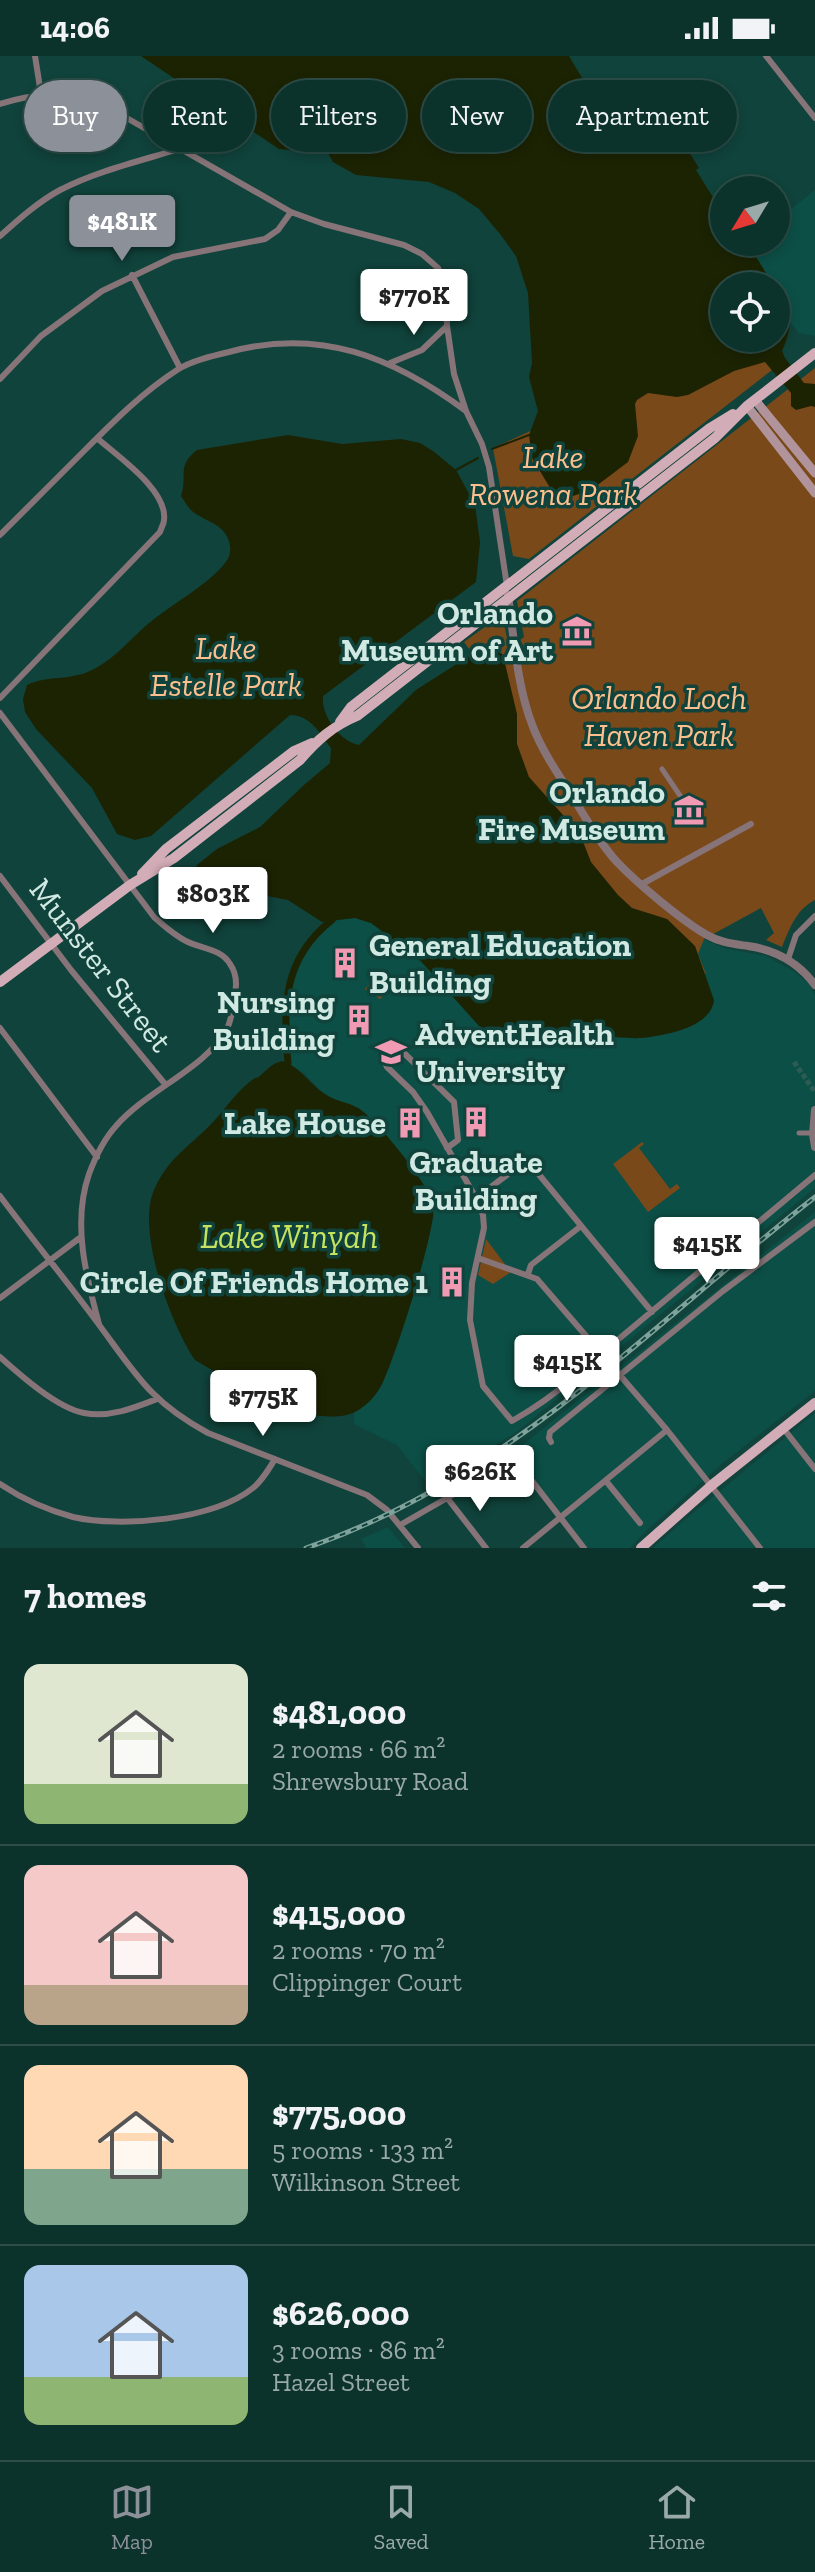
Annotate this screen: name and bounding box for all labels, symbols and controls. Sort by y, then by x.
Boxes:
text: 14:06 [40,10,110,46]
chip: Buy [24,80,127,152]
chip: Rent [143,80,255,152]
chip: Filters [271,80,406,152]
chip: New [422,80,532,152]
chip: Apartment [548,80,737,152]
north arrow [710,176,790,256]
map controls [710,176,790,352]
pin: $481K [66,195,178,263]
text: $481K [87,205,157,237]
pin: $770K [358,269,470,337]
button: locate [710,272,790,352]
text: $770K [378,279,450,311]
park label: Lake Rowena Park [468,438,638,513]
place label: Orlando Museum of Art [341,594,553,669]
museum icon: Orlando Museum of Art [560,614,594,648]
park label: Lake Estelle Park [150,629,302,704]
park label: Orlando Loch Haven Park [571,679,747,754]
place label: Orlando Fire Museum [478,773,665,848]
museum icon: Orlando Fire Museum [672,793,706,827]
pin: $803K [157,867,269,935]
street label: Munster Street [22,871,180,1059]
text: $803K [176,877,250,909]
place label: General Education Building [369,926,631,1001]
building icon: General Education Building [328,946,362,980]
place label: Nursing Building [213,983,335,1058]
building icon: Nursing Building [342,1003,376,1037]
place label: AdventHealth University [415,1015,614,1090]
school or university icon: AdventHealth University [374,1035,408,1069]
place label: Lake House [224,1104,386,1142]
building icon: Graduate Building [459,1105,493,1139]
building icon: Lake House [393,1106,427,1140]
place label: Graduate Building [409,1143,543,1218]
water label: Lake Winyah [200,1216,378,1257]
pin: $415K [651,1217,763,1285]
text: $415K [672,1227,742,1259]
place label: Circle Of Friends Home 1 [80,1263,428,1301]
building icon: Circle Of Friends Home 1 [435,1265,469,1299]
pin: $415K [511,1335,623,1403]
text: $415K [532,1345,602,1377]
pin: $775K [207,1370,319,1438]
text: $775K [228,1380,298,1412]
pin: $626K [424,1445,536,1513]
text: $626K [444,1455,516,1487]
icon: filters [747,1574,791,1618]
text: 7 homes [24,1576,147,1617]
text: $481,000 [272,1692,406,1733]
icon: home [88,1696,184,1792]
text: 2 rooms · 66 m² [272,1733,445,1765]
text: Shrewsbury Road [272,1765,468,1797]
text: $415,000 [272,1893,406,1934]
icon: home [88,1897,184,1993]
text: 2 rooms · 70 m² [272,1934,445,1966]
text: Clippinger Court [272,1966,462,1998]
text: $775,000 [272,2093,406,2134]
icon: home [88,2097,184,2193]
text: 5 rooms · 133 m² [272,2134,453,2166]
text: Wilkinson Street [272,2166,460,2198]
text: $626,000 [272,2293,410,2334]
icon: home [88,2297,184,2393]
text: 3 rooms · 86 m² [272,2334,445,2366]
text: Hazel Street [272,2366,410,2398]
tab: Map [110,2480,154,2555]
tab: Saved [374,2480,429,2555]
tab: Home [648,2480,705,2555]

